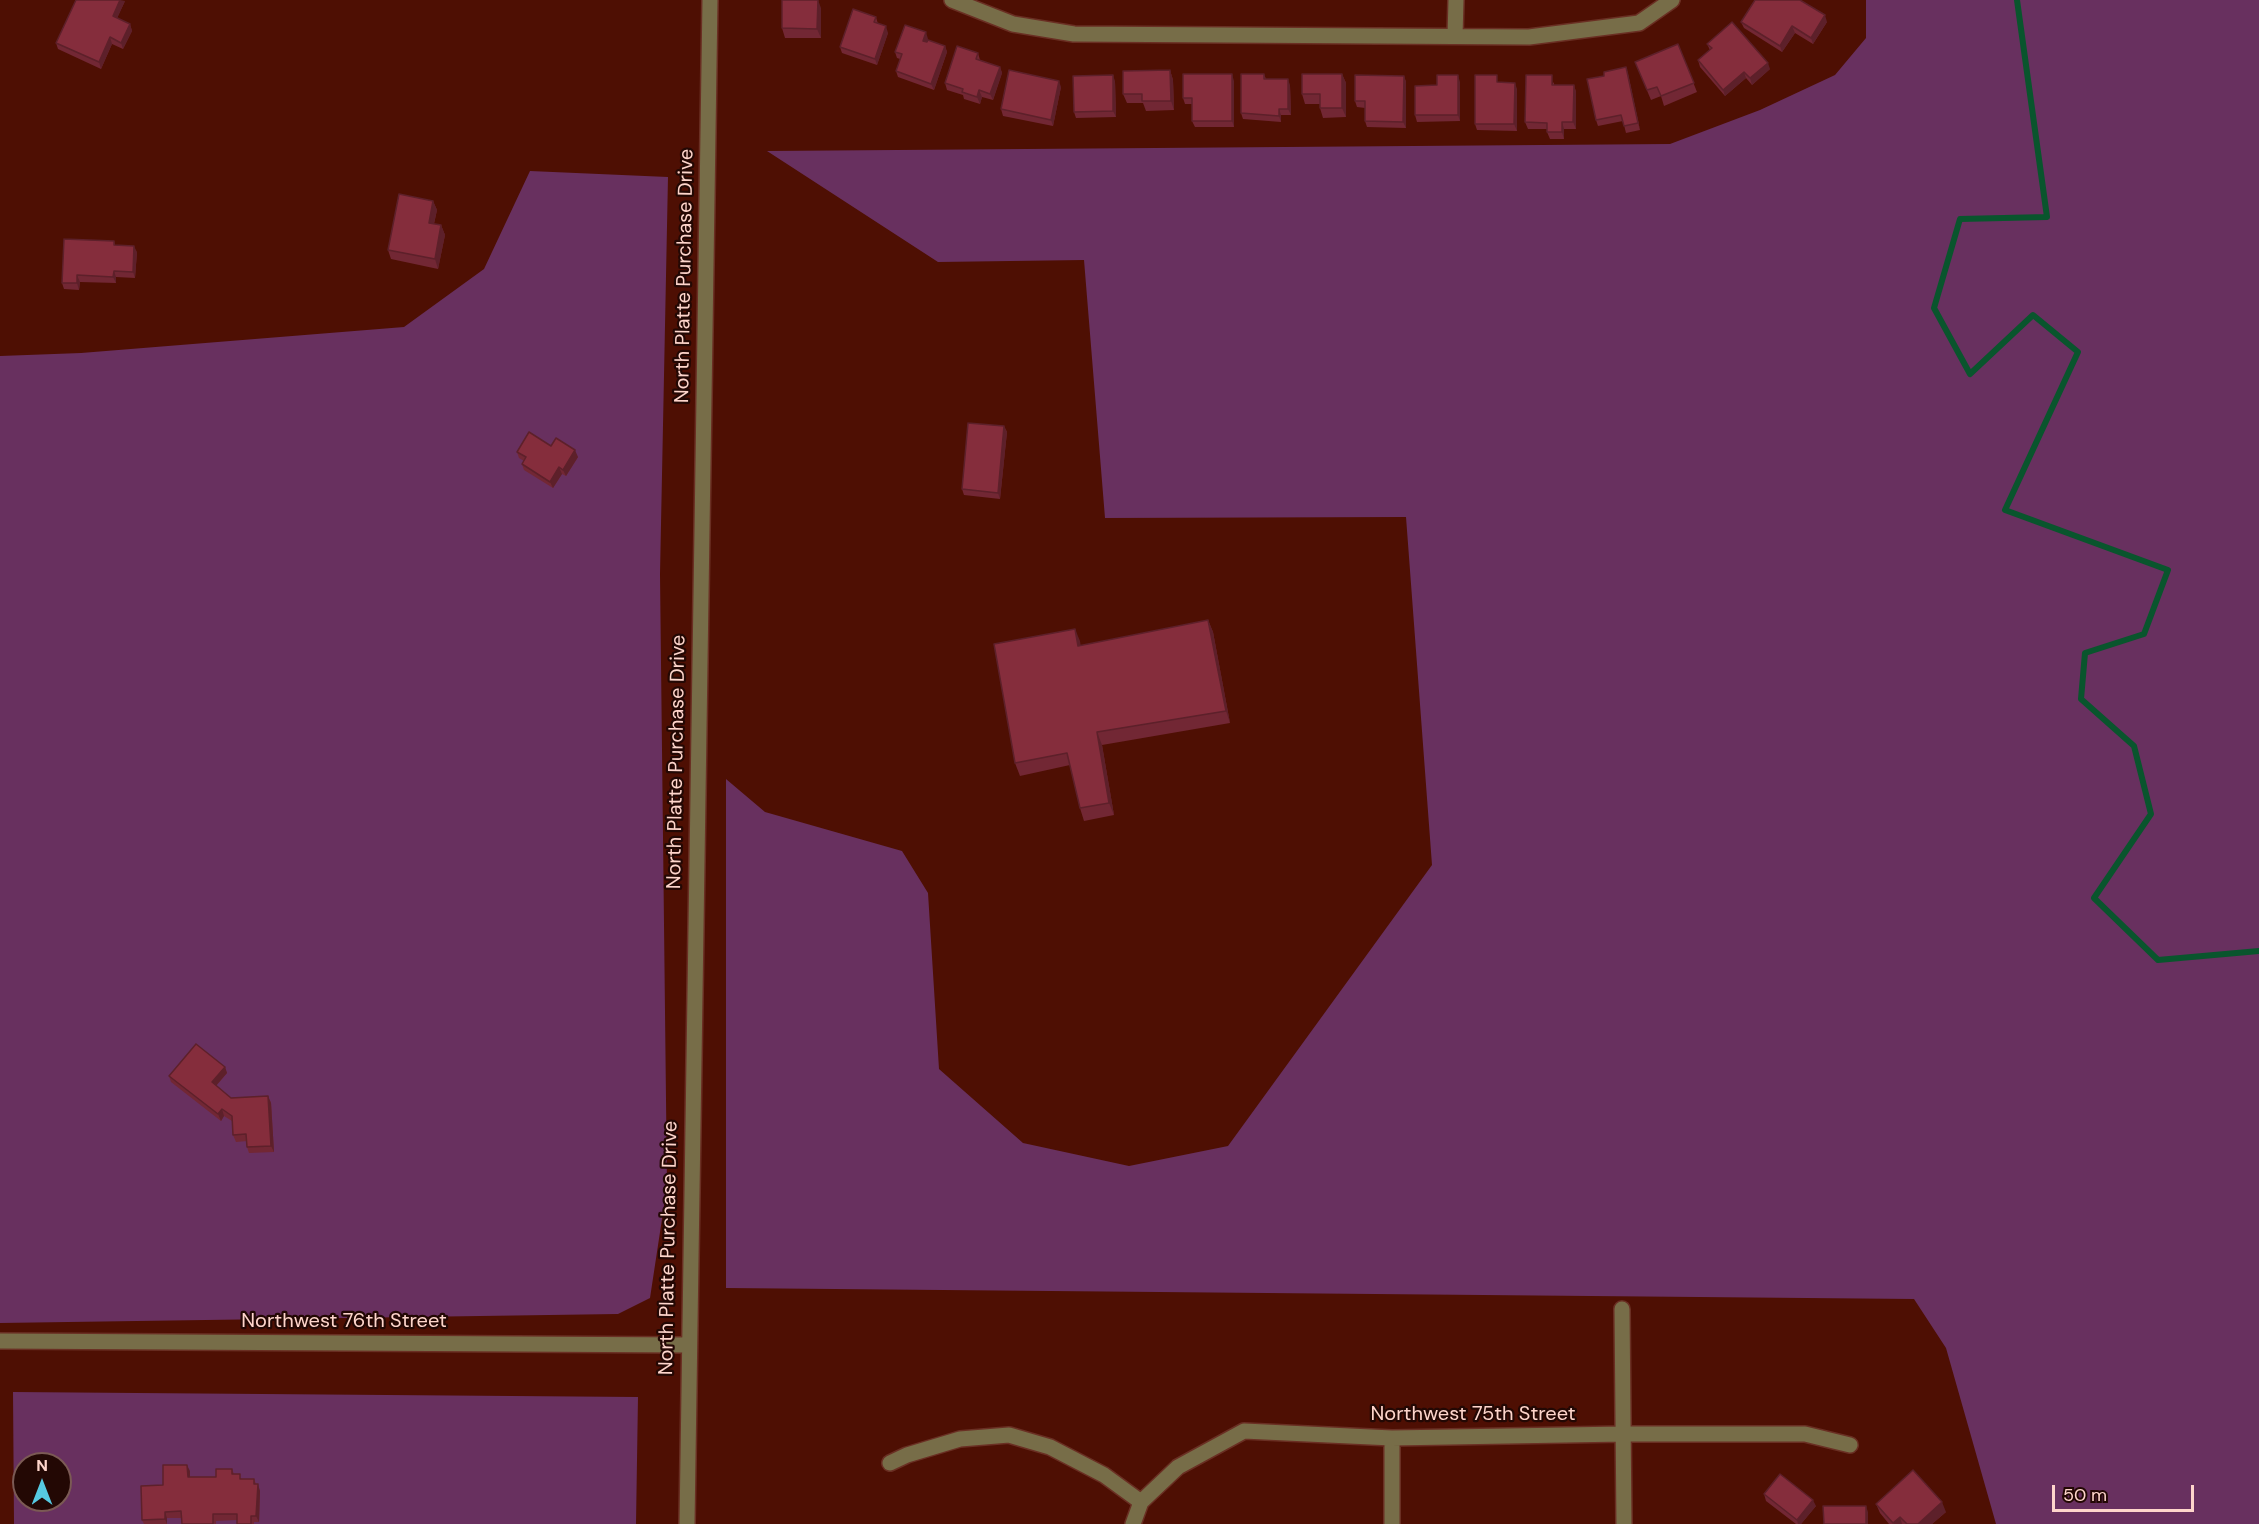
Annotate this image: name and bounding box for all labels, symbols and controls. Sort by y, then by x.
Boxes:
street label: North Platte Purchase Drive [671,149,699,403]
street label: North Platte Purchase Drive [663,635,691,889]
street label: North Platte Purchase Drive [655,1121,683,1375]
street label: Northwest 76th Street [241,1310,447,1334]
street label: Northwest 75th Street [1370,1403,1576,1427]
north arrow [12,1452,72,1512]
text: N [36,1455,48,1476]
scale bar [2055,1473,2198,1511]
text: 50 m [2063,1483,2107,1507]

